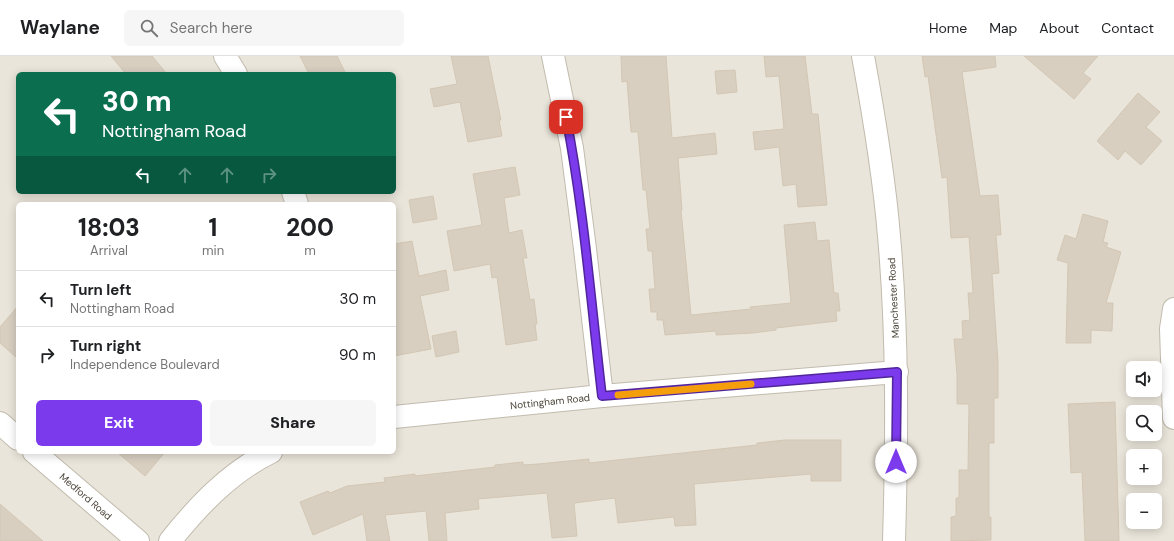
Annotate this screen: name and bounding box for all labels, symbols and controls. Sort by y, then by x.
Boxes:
search box [124,10,404,46]
text: Waylane [20,15,100,40]
icon: search [138,17,160,39]
text: Search here [170,18,253,38]
text: Home [929,19,967,37]
text: Map [989,19,1017,37]
text: About [1039,19,1079,37]
text: Contact [1101,19,1154,37]
text: 30 m [102,83,172,120]
icon: left [36,88,88,140]
pin [549,100,583,134]
icon: arrive [555,106,577,128]
text: Nottingham Road [102,119,246,143]
icon: left [132,164,154,186]
icon: ahead [174,164,196,186]
icon: ahead [216,164,238,186]
icon: right [258,164,280,186]
text: 18:03 [78,212,140,243]
text: 1 [209,212,217,243]
text: 200 [286,212,334,243]
text: Arrival [90,242,128,259]
text: min [202,242,224,259]
text: m [304,242,316,259]
street label: Manchester Road [885,257,902,339]
text: Turn left [70,280,131,300]
icon: left [36,288,58,310]
text: 30 m [340,289,376,309]
text: Nottingham Road [70,300,174,317]
text: Turn right [70,336,141,356]
icon: right [36,344,58,366]
text: 90 m [339,345,376,365]
text: Independence Boulevard [70,356,220,373]
map controls [1126,361,1162,529]
button: sound [1126,361,1162,397]
street label: Nottingham Road [509,391,591,412]
button: Exit [36,400,202,446]
button: Share [210,400,376,446]
button: search [1126,405,1162,441]
position arrow [875,441,917,483]
button: + [1126,449,1162,485]
street label: Medford Road [57,470,115,523]
button: − [1126,493,1162,529]

